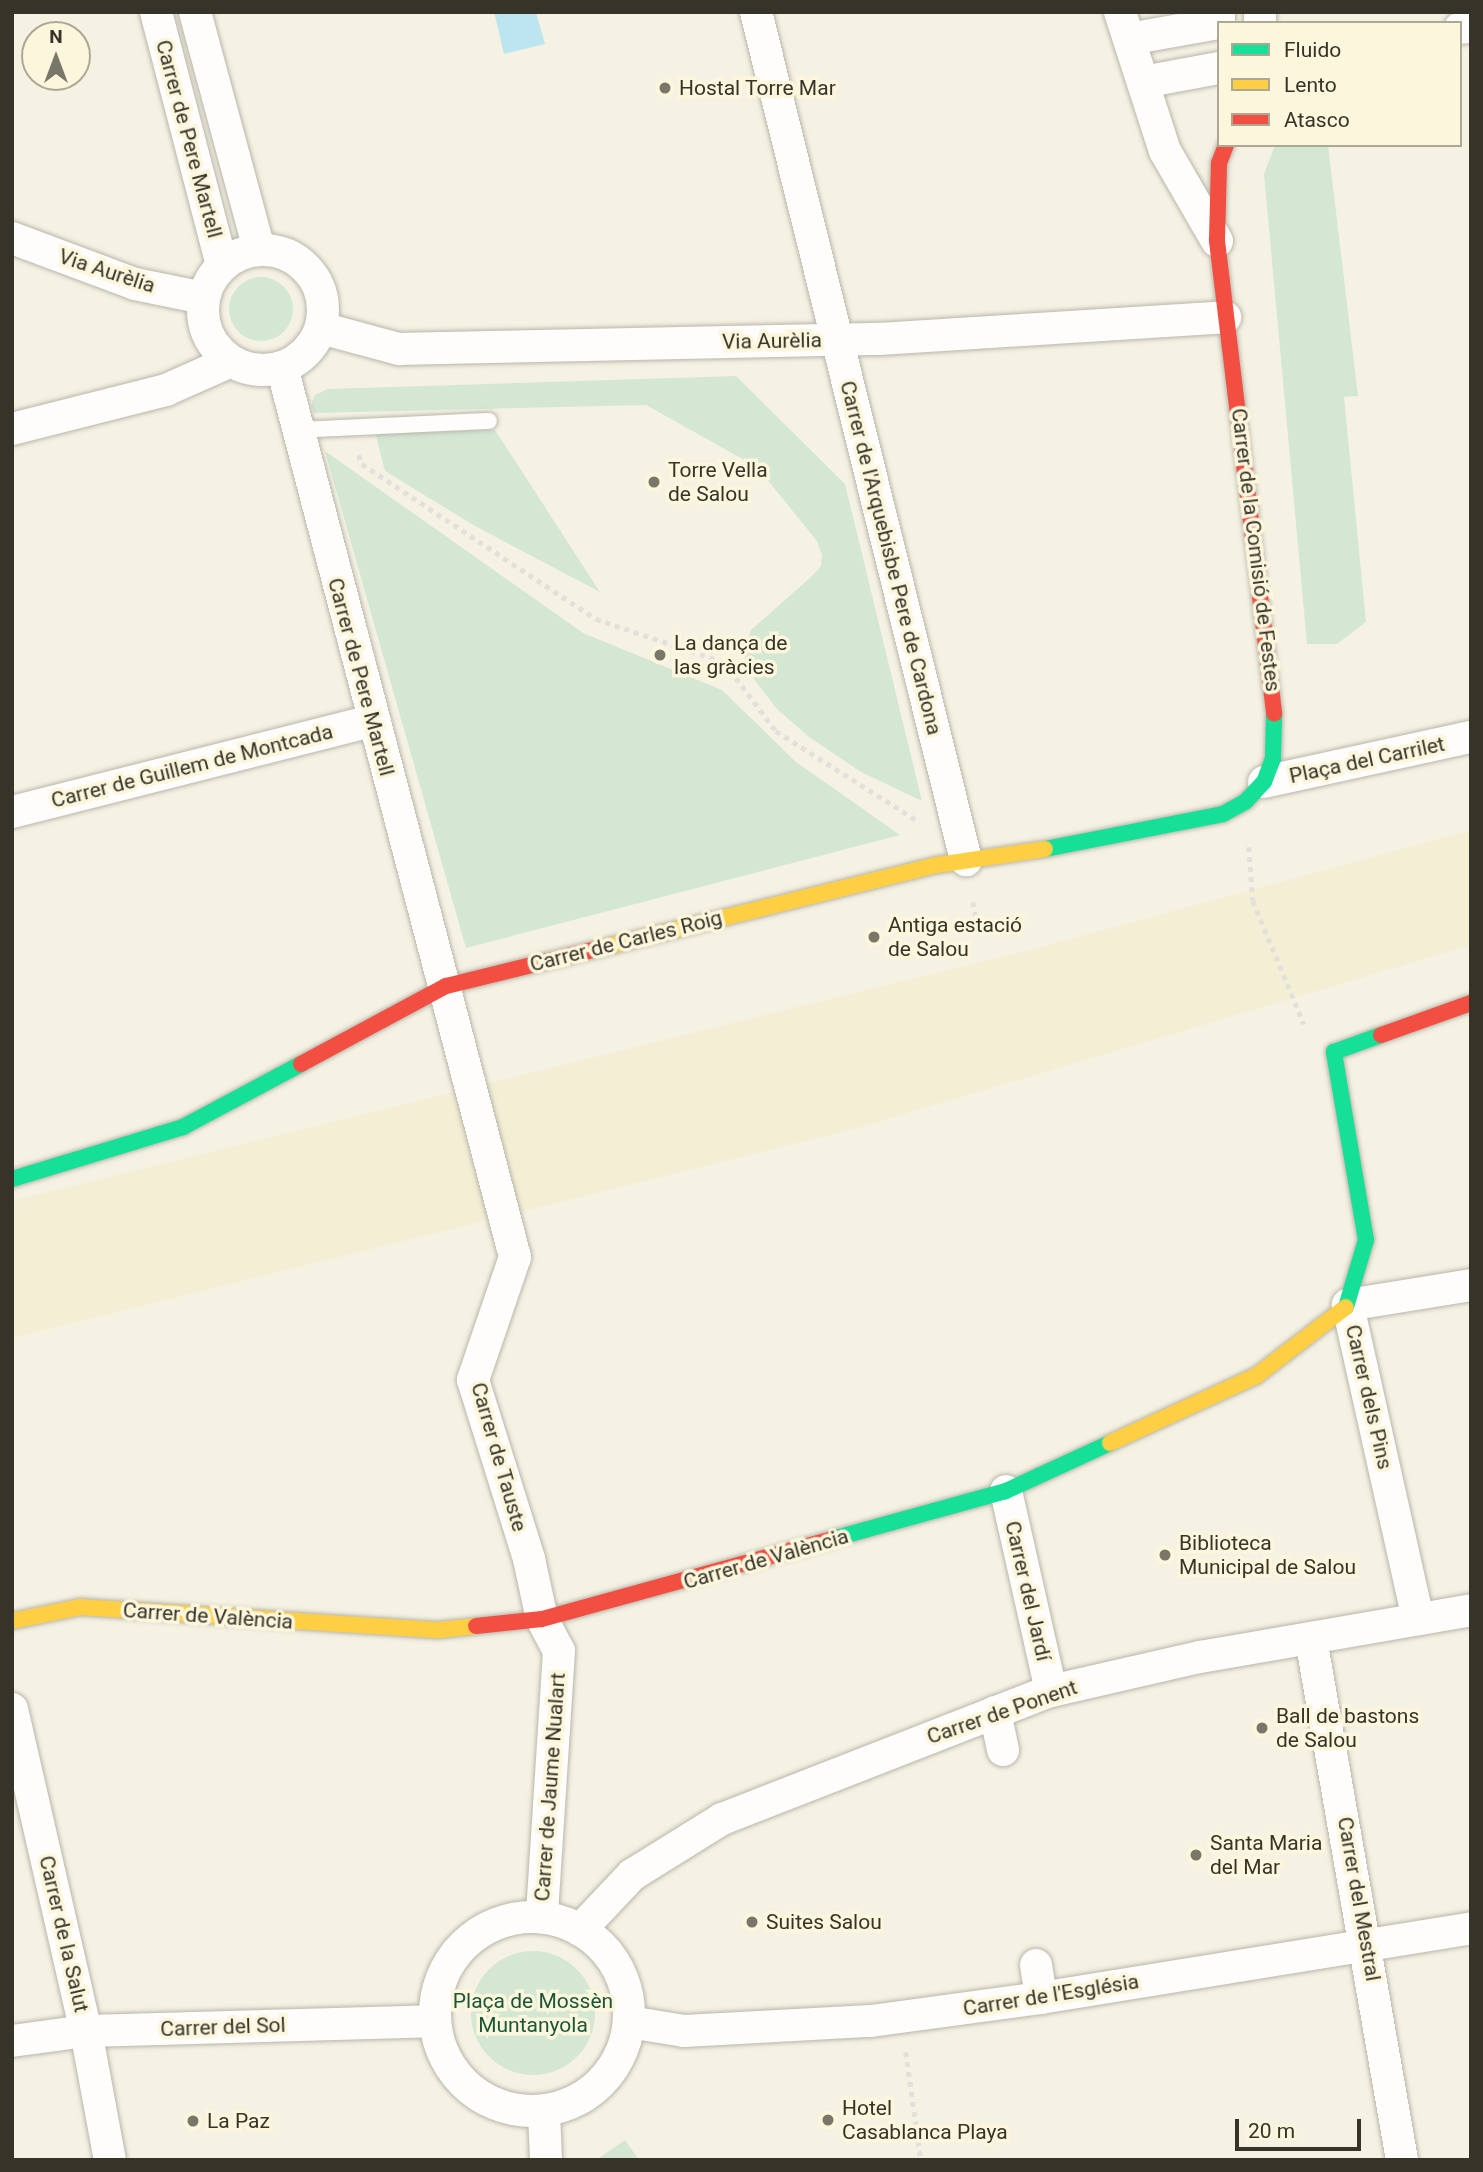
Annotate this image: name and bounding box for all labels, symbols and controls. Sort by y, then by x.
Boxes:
north arrow [21,21,91,91]
legend [1217,21,1462,147]
text: N [49,25,63,48]
street label: Carrer de Pere Martell [150,37,228,241]
text: Fluido [1284,38,1341,62]
text: Lento [1284,73,1337,97]
place label: Hostal Torre Mar [679,75,836,101]
marker: Hostal Torre Mar [657,80,673,96]
text: Atasco [1284,108,1350,132]
street label: Via Aurèlia [56,244,158,298]
street label: Via Aurèlia [722,328,822,354]
street label: Carrer de l'Arquebisbe Pere de Cardona [835,378,947,738]
street label: Carrer de la Comisió de Festes [1226,407,1286,693]
place label: Torre Vella de Salou [668,457,768,507]
marker: Torre Vella de Salou [646,474,662,490]
street label: Carrer de Pere Martell [322,575,400,779]
place label: La dança de las gràcies [674,630,787,680]
marker: La dança de las gràcies [652,647,668,663]
street label: Carrer de Guillem de Montcada [49,719,335,813]
street label: Plaça del Carrilet [1287,731,1447,789]
street label: Carrer de Carles Roig [527,905,725,977]
place label: Antiga estació de Salou [888,912,1022,962]
marker: Antiga estació de Salou [866,929,882,945]
street label: Carrer dels Pins [1340,1322,1398,1472]
street label: Carrer de Tauste [466,1380,532,1534]
street label: Carrer del Jardí [1000,1519,1056,1663]
street label: Carrer de València [681,1523,851,1595]
place label: Biblioteca Municipal de Salou [1179,1530,1356,1580]
marker: Biblioteca Municipal de Salou [1157,1547,1173,1563]
street label: Carrer de València [122,1597,294,1635]
street label: Carrer de Jaume Nualart [529,1672,571,1902]
street label: Carrer de Ponent [924,1675,1080,1749]
place label: Ball de bastons de Salou [1276,1703,1419,1753]
marker: Ball de bastons de Salou [1254,1720,1270,1736]
street label: Carrer del Mestral [1332,1815,1386,1983]
place label: Santa Maria del Mar [1210,1830,1322,1880]
marker: Santa Maria del Mar [1188,1847,1204,1863]
street label: Carrer de la Salut [34,1853,94,2015]
place label: Suites Salou [766,1909,882,1935]
marker: Suites Salou [744,1914,760,1930]
street label: Carrer de l'Església [961,1969,1141,2021]
park label: Plaça de Mossèn Muntanyola [453,1988,613,2038]
street label: Carrer del Sol [160,2012,286,2042]
place label: Hotel Casablanca Playa [842,2095,1008,2145]
scale bar [1238,2106,1364,2150]
place label: La Paz [207,2108,270,2134]
marker: Hotel Casablanca Playa [820,2112,836,2128]
marker: La Paz [185,2113,201,2129]
text: 20 m [1248,2119,1295,2143]

